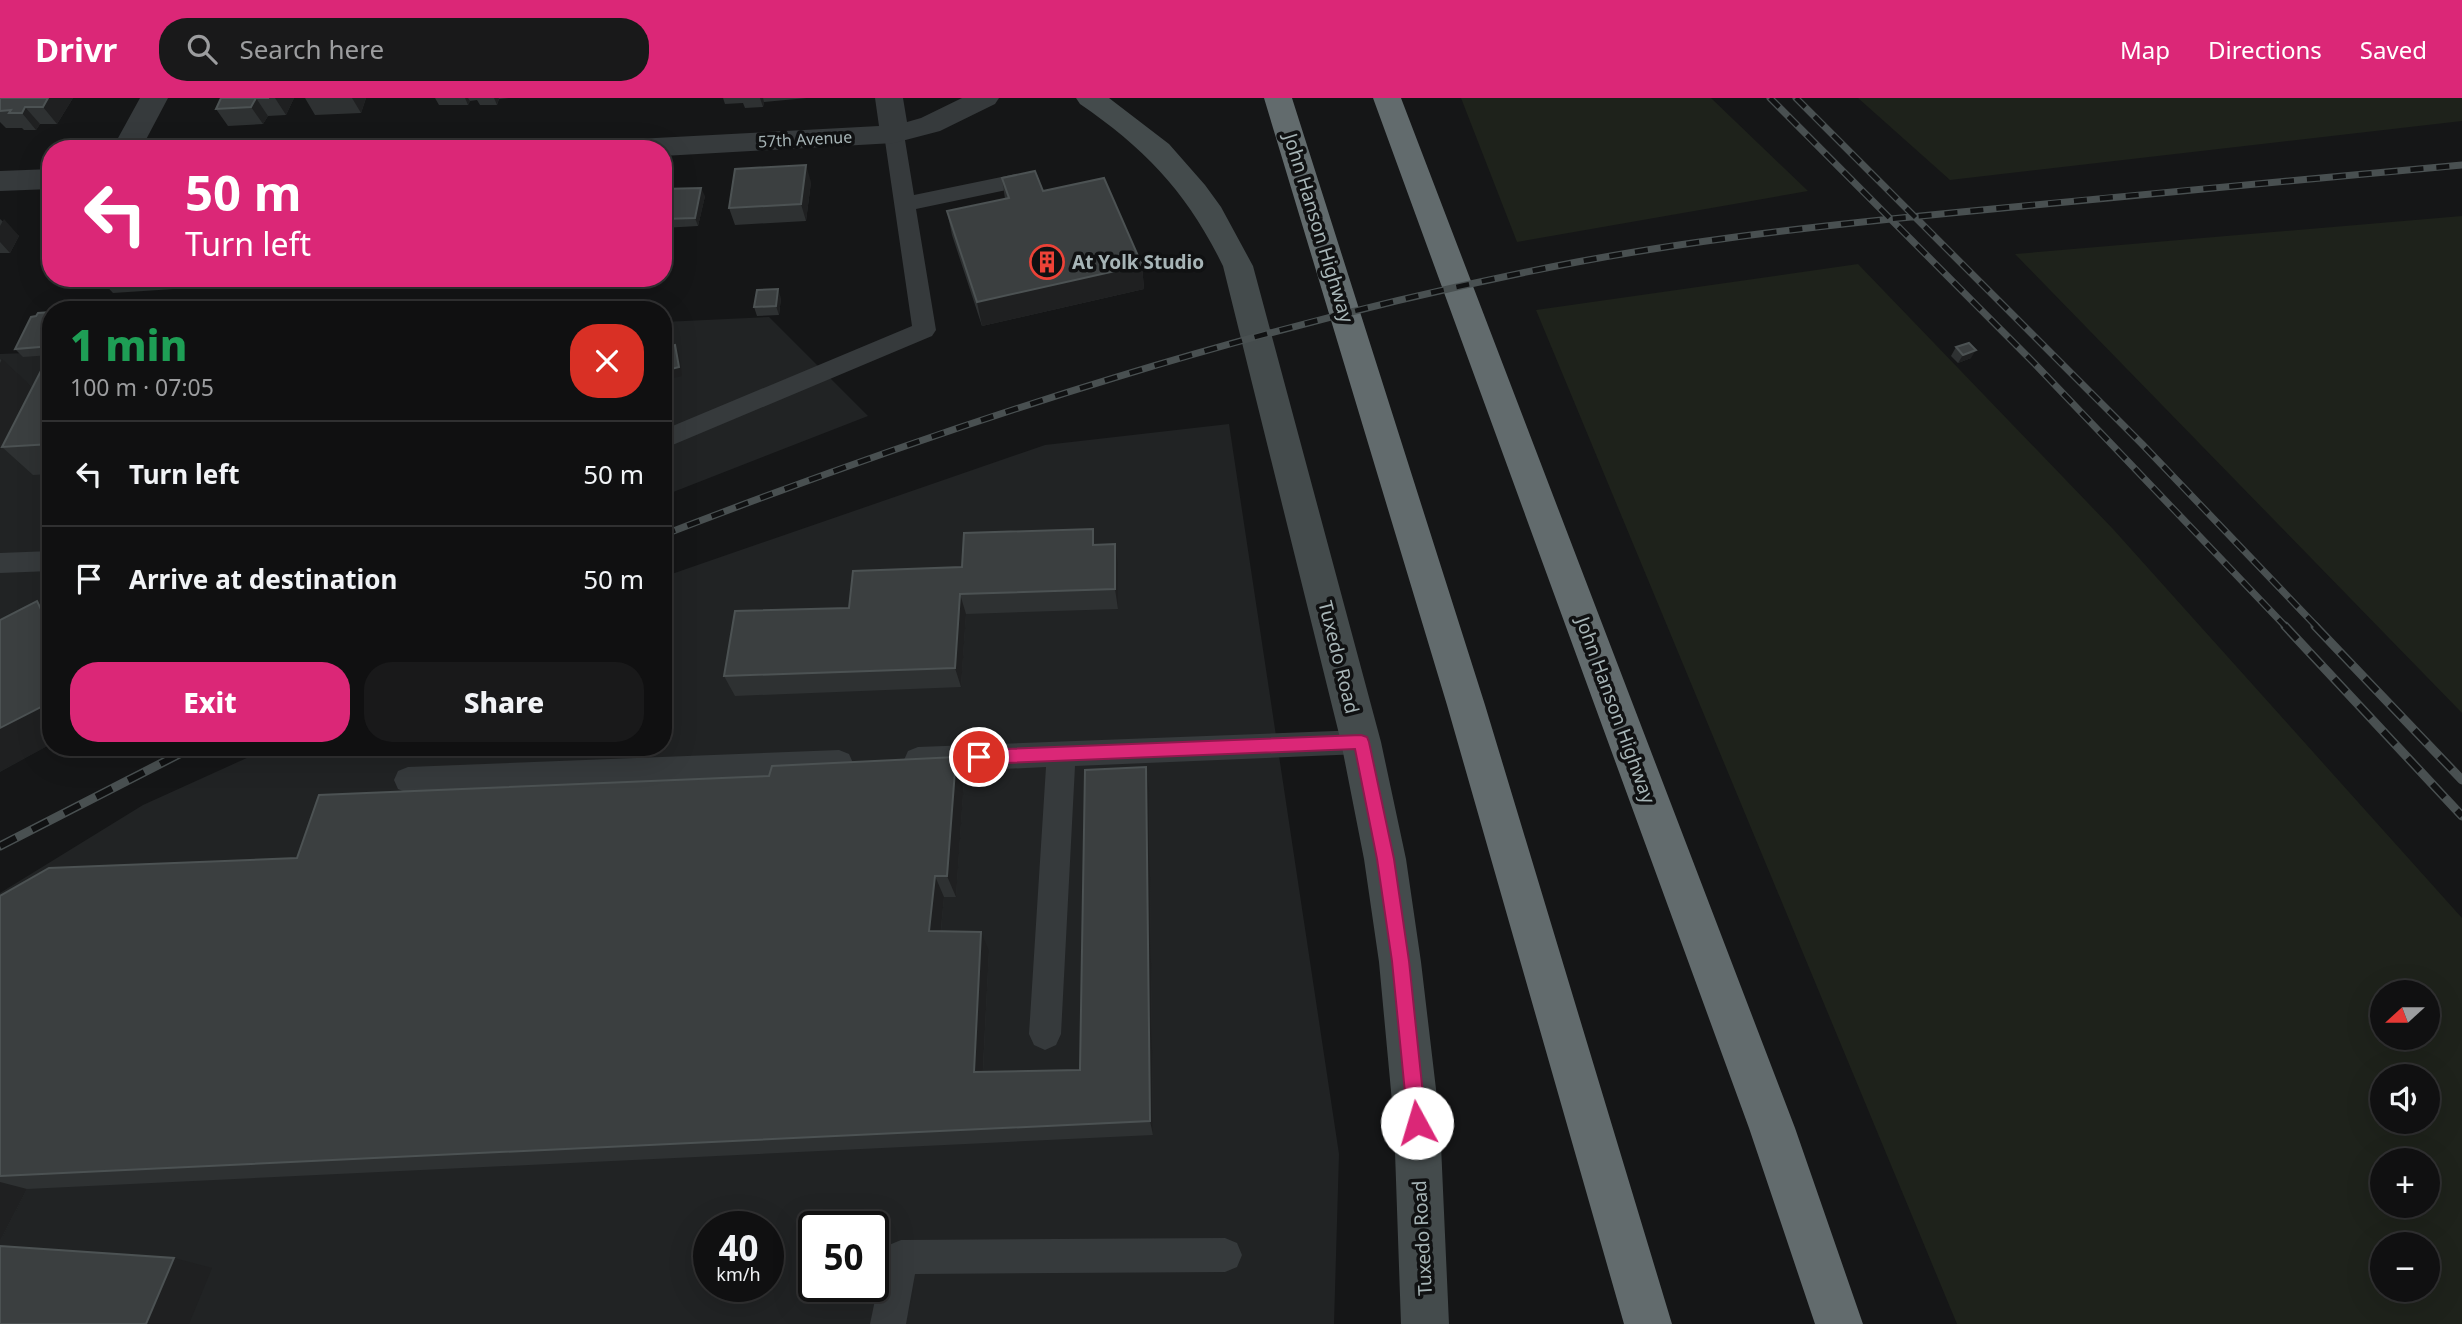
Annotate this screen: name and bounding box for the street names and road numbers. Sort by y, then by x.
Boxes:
street label: 57th Avenue [757,126,853,152]
street label: John Hanson Highway [1277,128,1360,326]
street label: Tuxedo Road [1312,598,1366,716]
street label: John Hanson Highway [1569,611,1662,807]
street label: Tuxedo Road [1406,1180,1438,1296]

